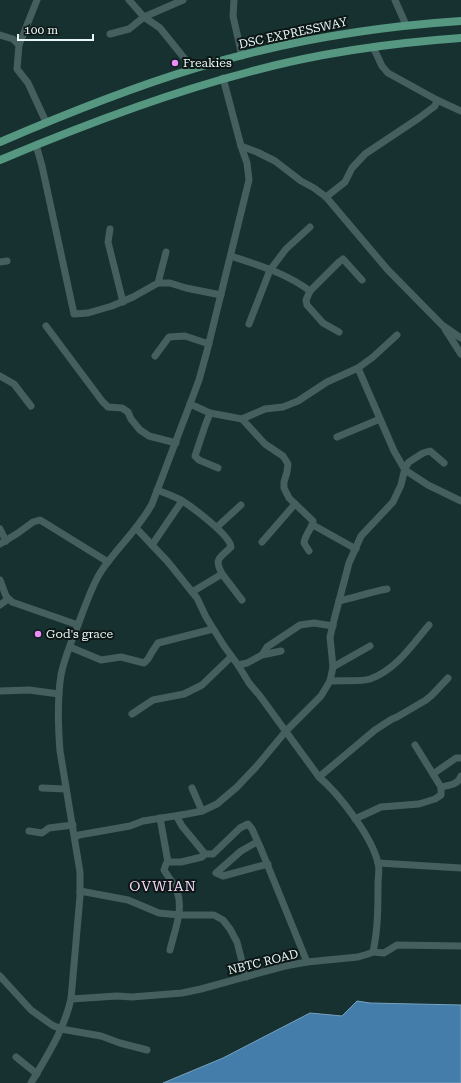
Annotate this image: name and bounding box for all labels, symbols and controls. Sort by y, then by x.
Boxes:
street label: DSC EXPRESSWAY [237,14,349,51]
scale bar [18,16,93,42]
text: 100 m [24,23,58,37]
place label: Freakies [183,56,232,70]
marker: Freakies [170,58,180,68]
place label: God's grace [46,627,113,641]
marker: God's grace [33,629,43,639]
district label: OVWIAN [129,878,197,894]
street label: NBTC ROAD [226,946,300,978]

